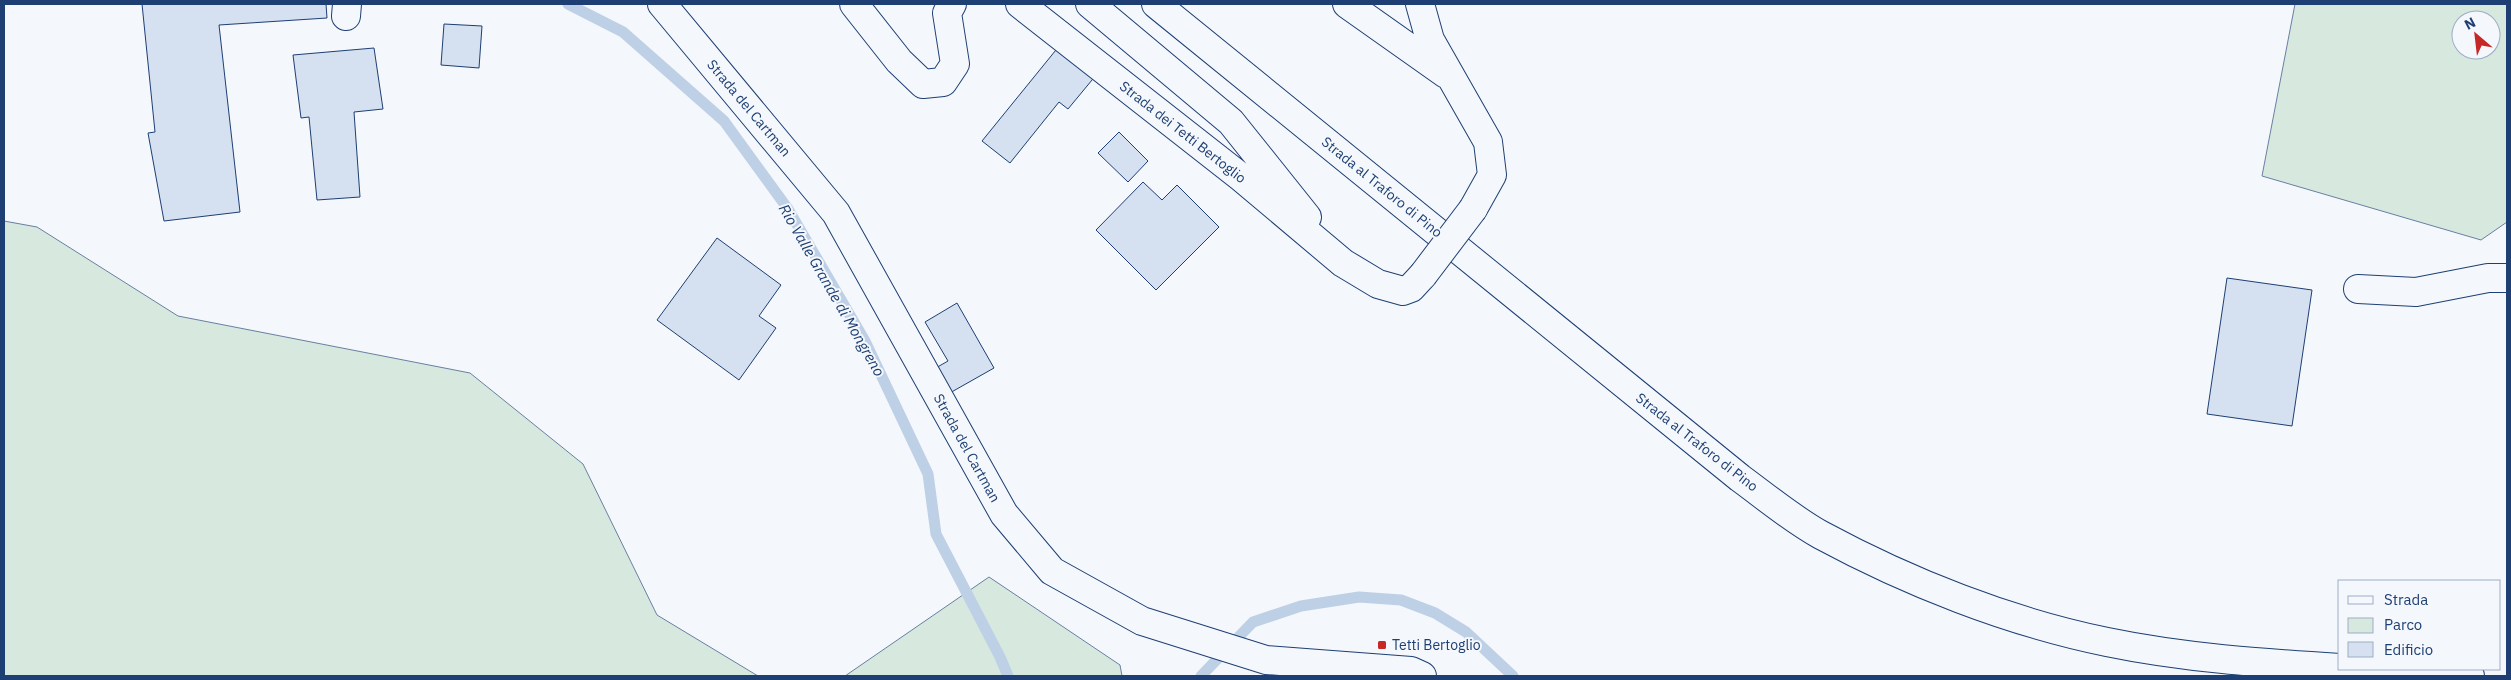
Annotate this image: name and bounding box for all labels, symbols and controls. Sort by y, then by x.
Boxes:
north arrow [2451,10,2501,60]
text: N [2461,13,2479,34]
street label: Strada del Cartman [703,56,795,160]
street label: Strada dei Tetti Bertoglio [1116,77,1250,187]
street label: Strada al Traforo di Pino [1318,133,1446,241]
water label: Rio Valle Grande di Mongreno [775,200,889,380]
street label: Strada al Traforo di Pino [1632,389,1762,495]
street label: Strada del Cartman [930,391,1004,505]
legend [2338,580,2501,670]
text: Strada [2384,590,2428,609]
text: Parco [2384,615,2422,634]
place label: Tetti Bertoglio [1392,636,1481,654]
marker: Tetti Bertoglio [1376,639,1388,651]
text: Edificio [2384,640,2433,659]

